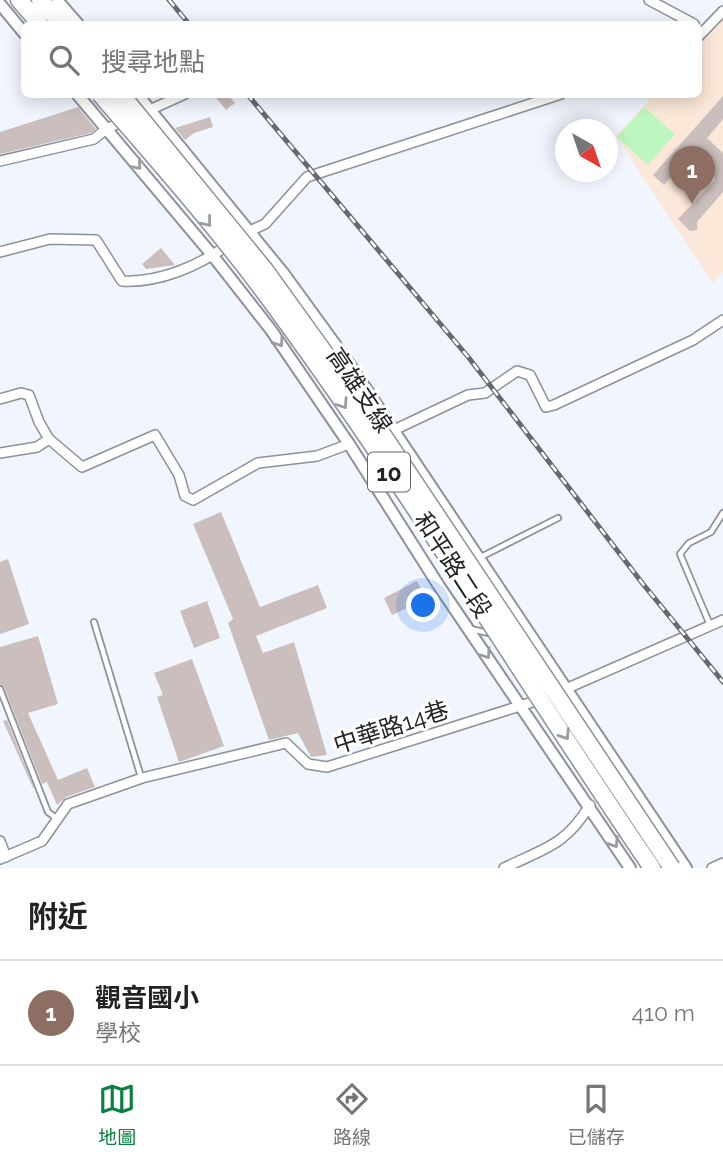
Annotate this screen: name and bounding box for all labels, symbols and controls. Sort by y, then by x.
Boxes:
search box [21,21,702,98]
icon: search [45,41,83,79]
text: 搜尋地點 [101,47,205,77]
north arrow [555,119,618,182]
pin: 1 [669,146,715,204]
one-way arrow [129,157,141,170]
one-way arrow [199,213,211,226]
one-way arrow [271,334,283,347]
street label: 高雄支線 [321,342,399,438]
one-way arrow [335,396,347,409]
road number: 10 [368,452,410,492]
street label: 和平路二段 [408,507,498,623]
your location [406,588,440,622]
one-way arrow [478,646,491,659]
street label: 中華路14巷 [330,695,452,759]
one-way arrow [557,728,570,741]
one-way arrow [605,835,618,848]
text: 附近 [28,899,88,934]
text: 觀音國小 [95,983,199,1013]
text: 1 [45,999,57,1026]
text: 410 m [632,999,695,1026]
text: 學校 [95,1019,141,1046]
tab: 地圖 [98,1080,136,1149]
tab: 路線 [333,1080,371,1149]
tab: 已儲存 [568,1080,625,1149]

